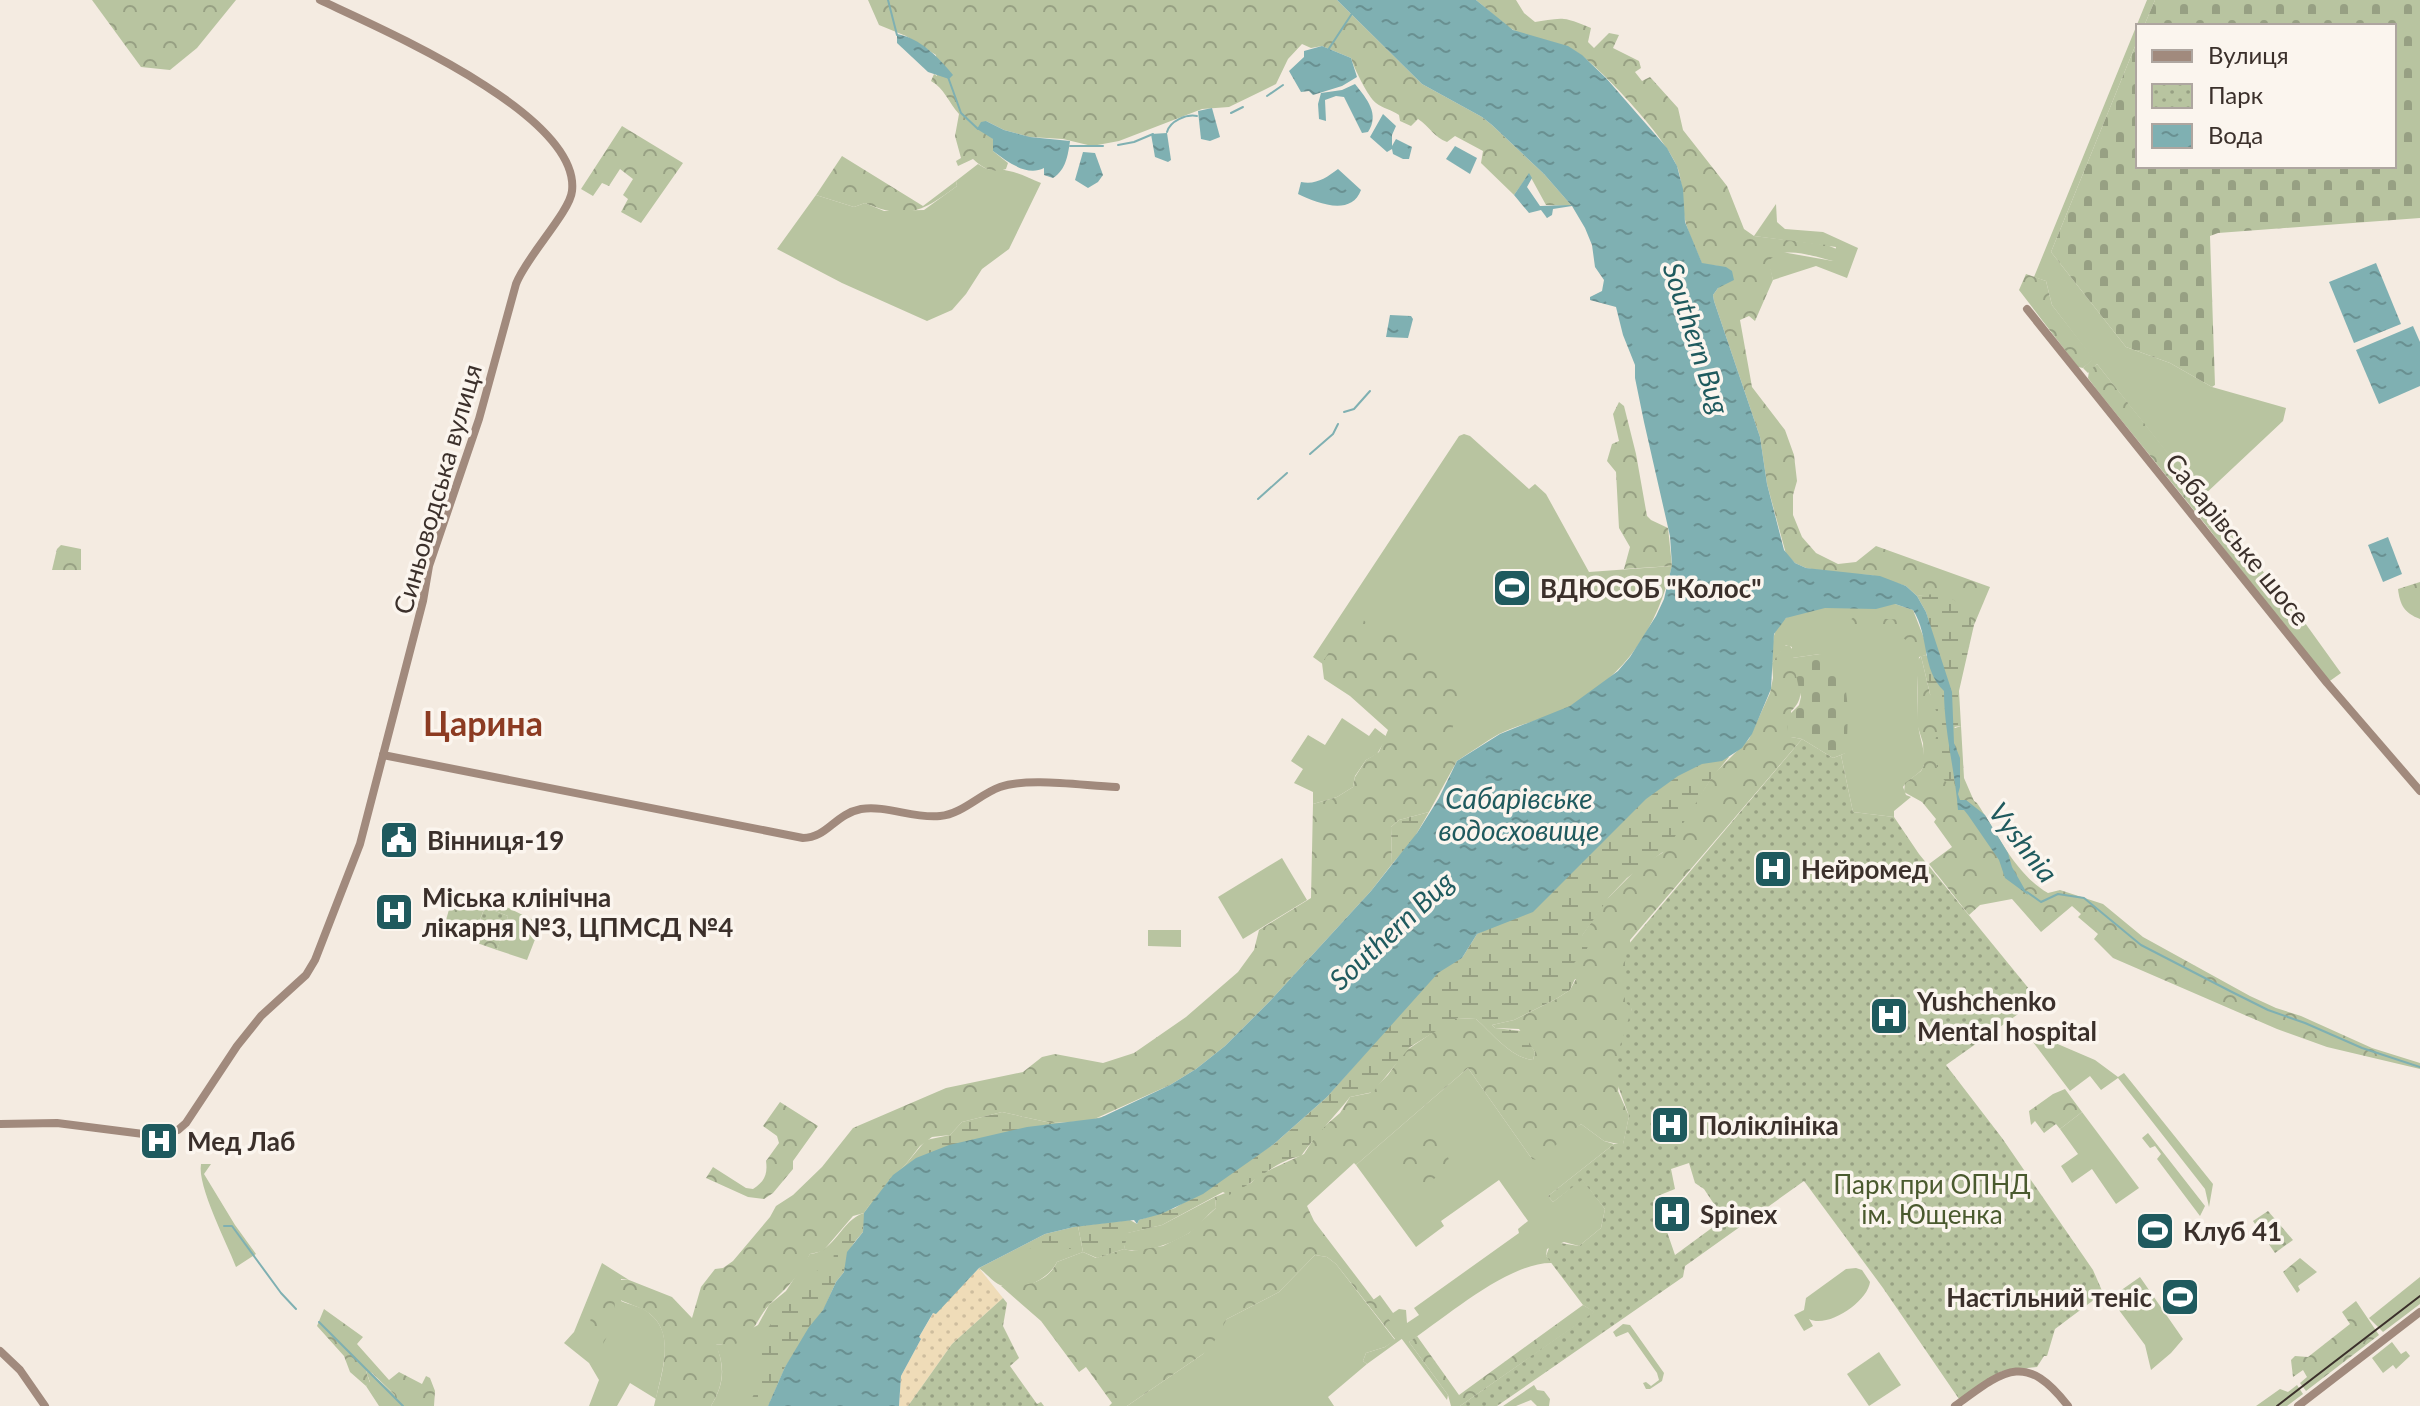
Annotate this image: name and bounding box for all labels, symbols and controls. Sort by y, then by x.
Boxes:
legend [2136,24,2396,168]
text: Вулиця [2208,40,2289,69]
text: Парк [2208,80,2264,109]
text: Вода [2208,120,2263,149]
water label: Southern Bug [1656,258,1738,419]
street label: Синьоводська вулиця [386,360,488,618]
street label: Сабарівське шосе [2159,446,2317,632]
sports icon: ВДЮСОБ "Колос" [1491,567,1533,609]
place label: ВДЮСОБ "Колос" [1540,572,1762,604]
district label: Царина [423,702,543,743]
water label: Сабарівське водосховище [1438,781,1600,847]
water label: Vyshnia [1982,795,2066,889]
public building icon: Вінниця-19 [378,819,420,861]
place label: Вінниця-19 [427,824,564,856]
hospital icon: Нейромед [1752,848,1794,890]
place label: Нейромед [1801,853,1929,885]
water label: Southern Bug [1322,864,1461,996]
place label: Міська клінічна лікарня №3, ЦПМСД №4 [422,881,733,943]
hospital icon: Міська клінічна лікарня №3, ЦПМСД №4 [373,891,415,933]
place label: Yushchenko Mental hospital [1916,985,2097,1047]
hospital icon: Yushchenko Mental hospital [1868,995,1910,1037]
hospital icon: Поліклініка [1649,1104,1691,1146]
place label: Поліклініка [1698,1109,1839,1141]
hospital icon: Мед Лаб [138,1120,180,1162]
place label: Мед Лаб [187,1125,295,1157]
park label: Парк при ОПНД ім. Ющенка [1833,1168,2031,1230]
hospital icon: Spinex [1651,1193,1693,1235]
place label: Spinex [1700,1198,1778,1230]
sports icon: Клуб 41 [2134,1210,2176,1252]
place label: Клуб 41 [2183,1215,2282,1247]
sports icon: Настільний теніс [2159,1276,2201,1318]
place label: Настільний теніс [1946,1281,2152,1313]

